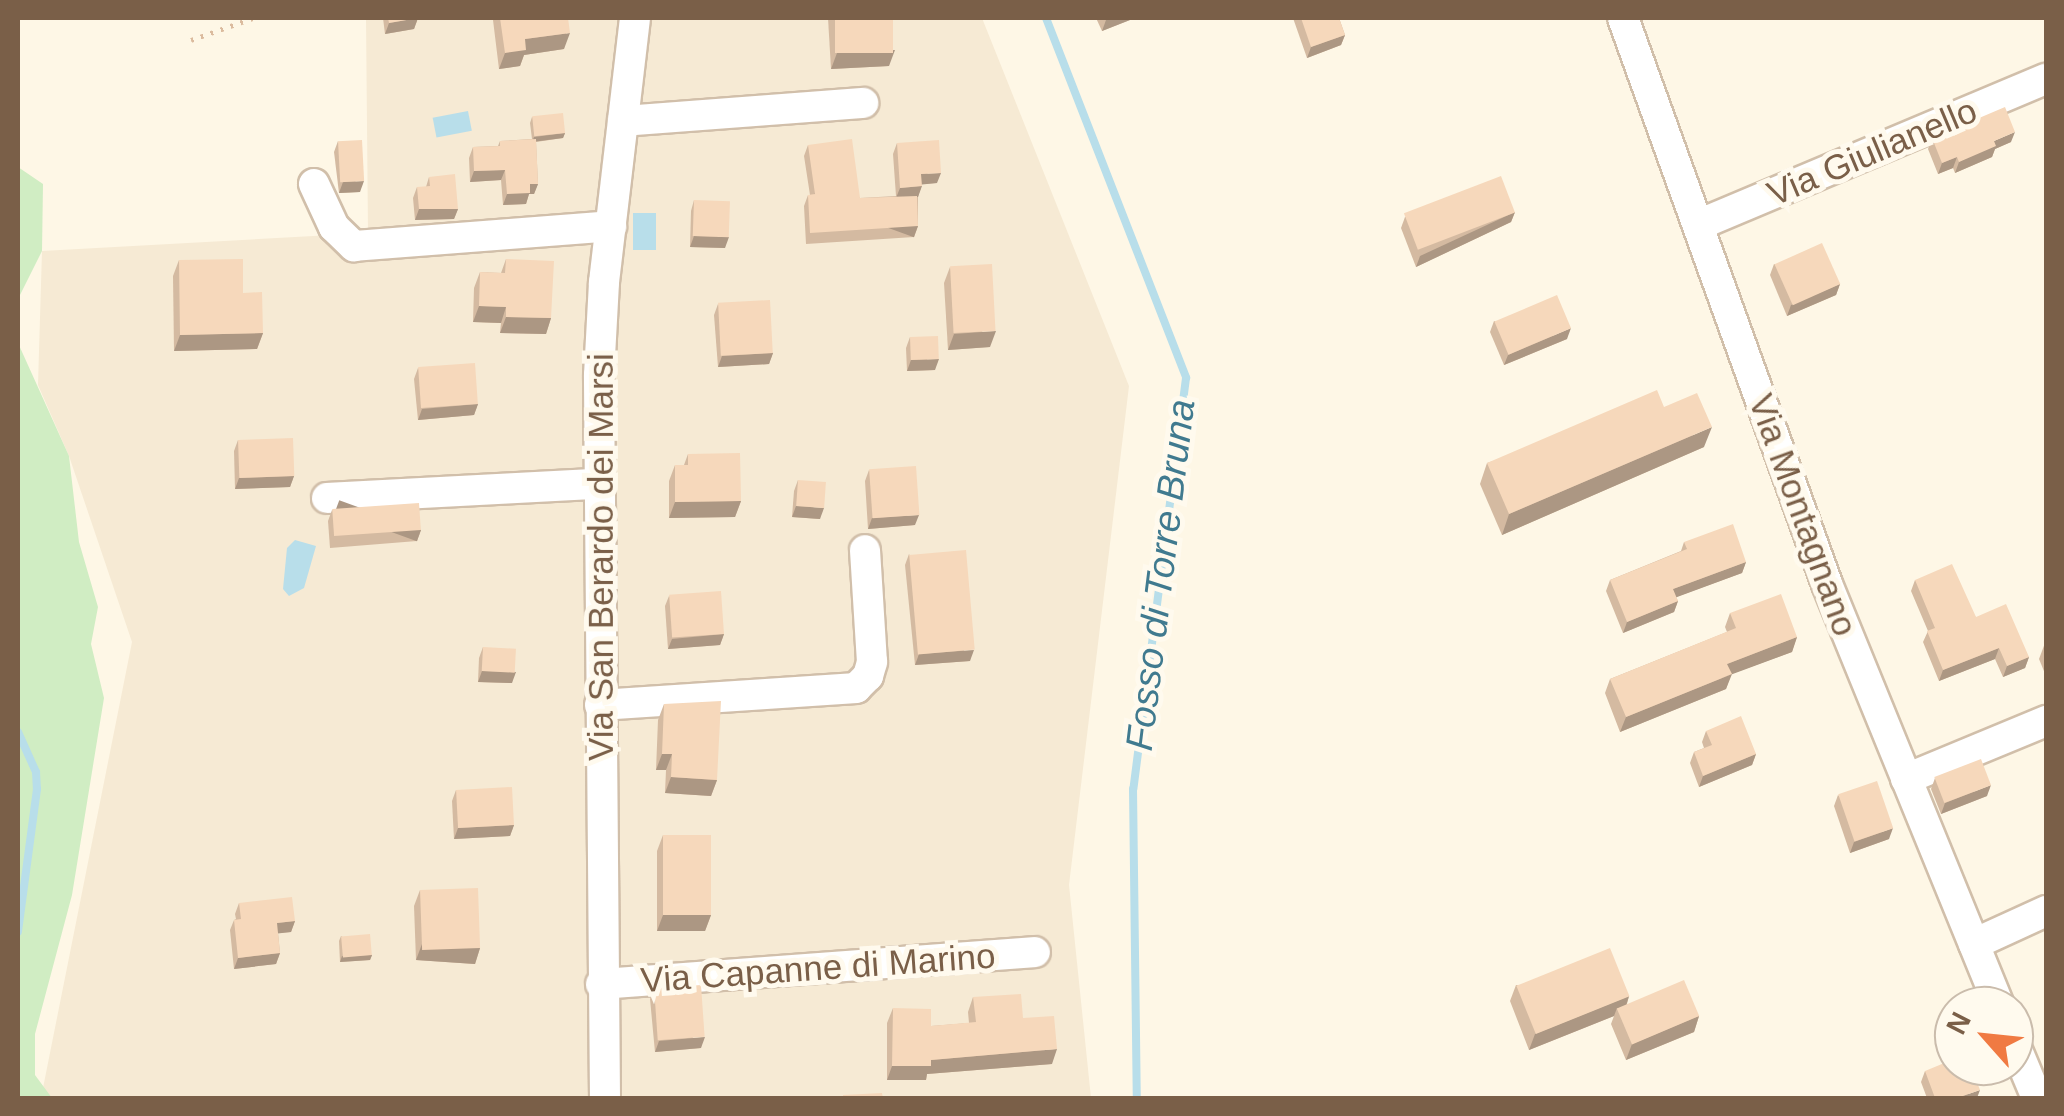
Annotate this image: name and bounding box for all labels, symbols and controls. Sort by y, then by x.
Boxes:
street label: Via Giulianello [1761,89,1983,215]
street label: Via San Berardo dei Marsi [580,353,622,761]
street label: Via Montagnano [1740,388,1866,642]
water label: Fosso di Torre Bruna [1117,397,1205,753]
street label: Via Capanne di Marino [639,935,997,1001]
north arrow [1934,986,2034,1086]
text: N [1940,1007,1977,1039]

